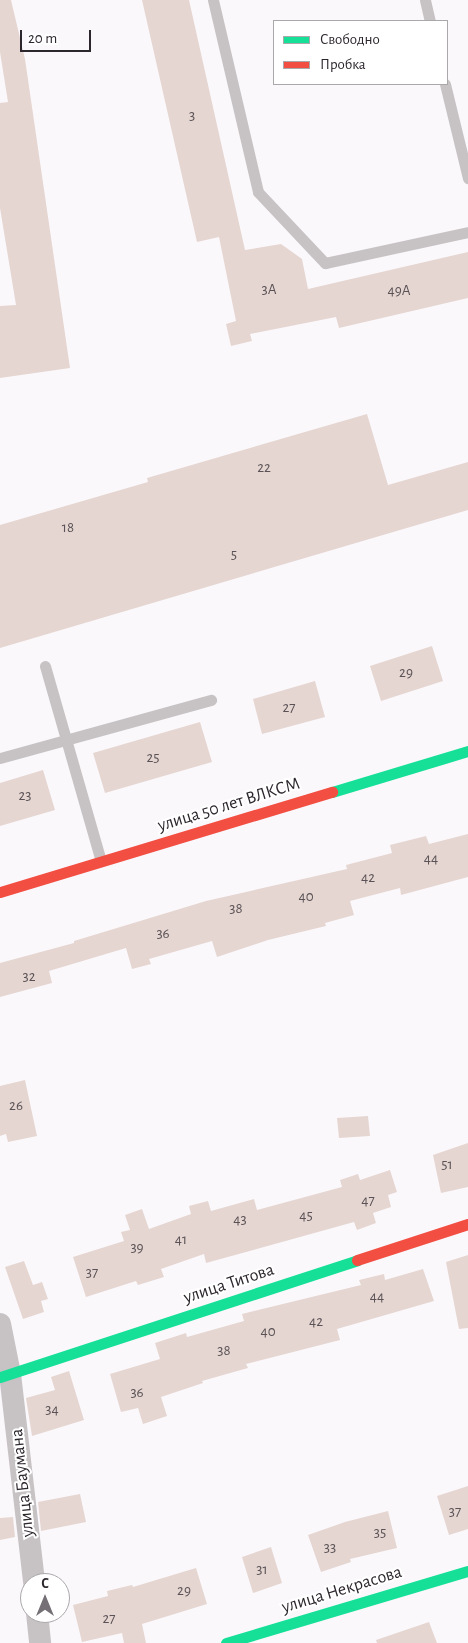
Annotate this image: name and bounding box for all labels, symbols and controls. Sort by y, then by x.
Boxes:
scale bar [22,20,94,52]
legend [273,20,448,85]
text: 20 m [28,31,57,46]
text: Свободно [320,32,380,47]
text: Пробка [320,57,366,72]
house number: 3 [189,107,195,125]
house number: 3А [262,281,276,299]
house number: 49А [387,282,411,300]
house number: 22 [257,459,271,477]
house number: 18 [62,519,74,537]
house number: 5 [231,546,237,564]
house number: 29 [399,664,413,682]
house number: 27 [282,699,296,717]
house number: 25 [146,749,160,767]
street label: улица 50 лет ВЛКСМ [155,773,303,837]
house number: 23 [18,787,32,805]
house number: 44 [424,850,438,868]
house number: 42 [361,869,375,887]
house number: 40 [298,888,314,906]
house number: 38 [229,900,243,918]
house number: 36 [156,925,170,943]
house number: 32 [22,968,36,986]
house number: 26 [9,1097,23,1115]
house number: 51 [441,1156,453,1174]
house number: 47 [361,1192,375,1210]
house number: 45 [299,1207,313,1225]
house number: 43 [233,1211,247,1229]
house number: 41 [175,1231,187,1249]
house number: 39 [130,1239,144,1257]
street label: улица Титова [181,1259,277,1309]
house number: 37 [86,1264,98,1282]
house number: 44 [370,1288,384,1306]
house number: 42 [309,1313,323,1331]
house number: 40 [260,1323,276,1341]
house number: 38 [217,1342,231,1360]
house number: 36 [130,1384,144,1402]
house number: 34 [45,1401,59,1419]
street label: улица Баумана [7,1428,39,1538]
house number: 37 [449,1503,461,1521]
house number: 35 [374,1524,386,1542]
house number: 33 [324,1539,336,1557]
house number: 31 [256,1561,268,1579]
street label: улица Некрасова [279,1561,405,1619]
north arrow [20,1573,70,1623]
text: С [41,1577,49,1591]
house number: 29 [177,1582,191,1600]
house number: 27 [102,1610,116,1628]

